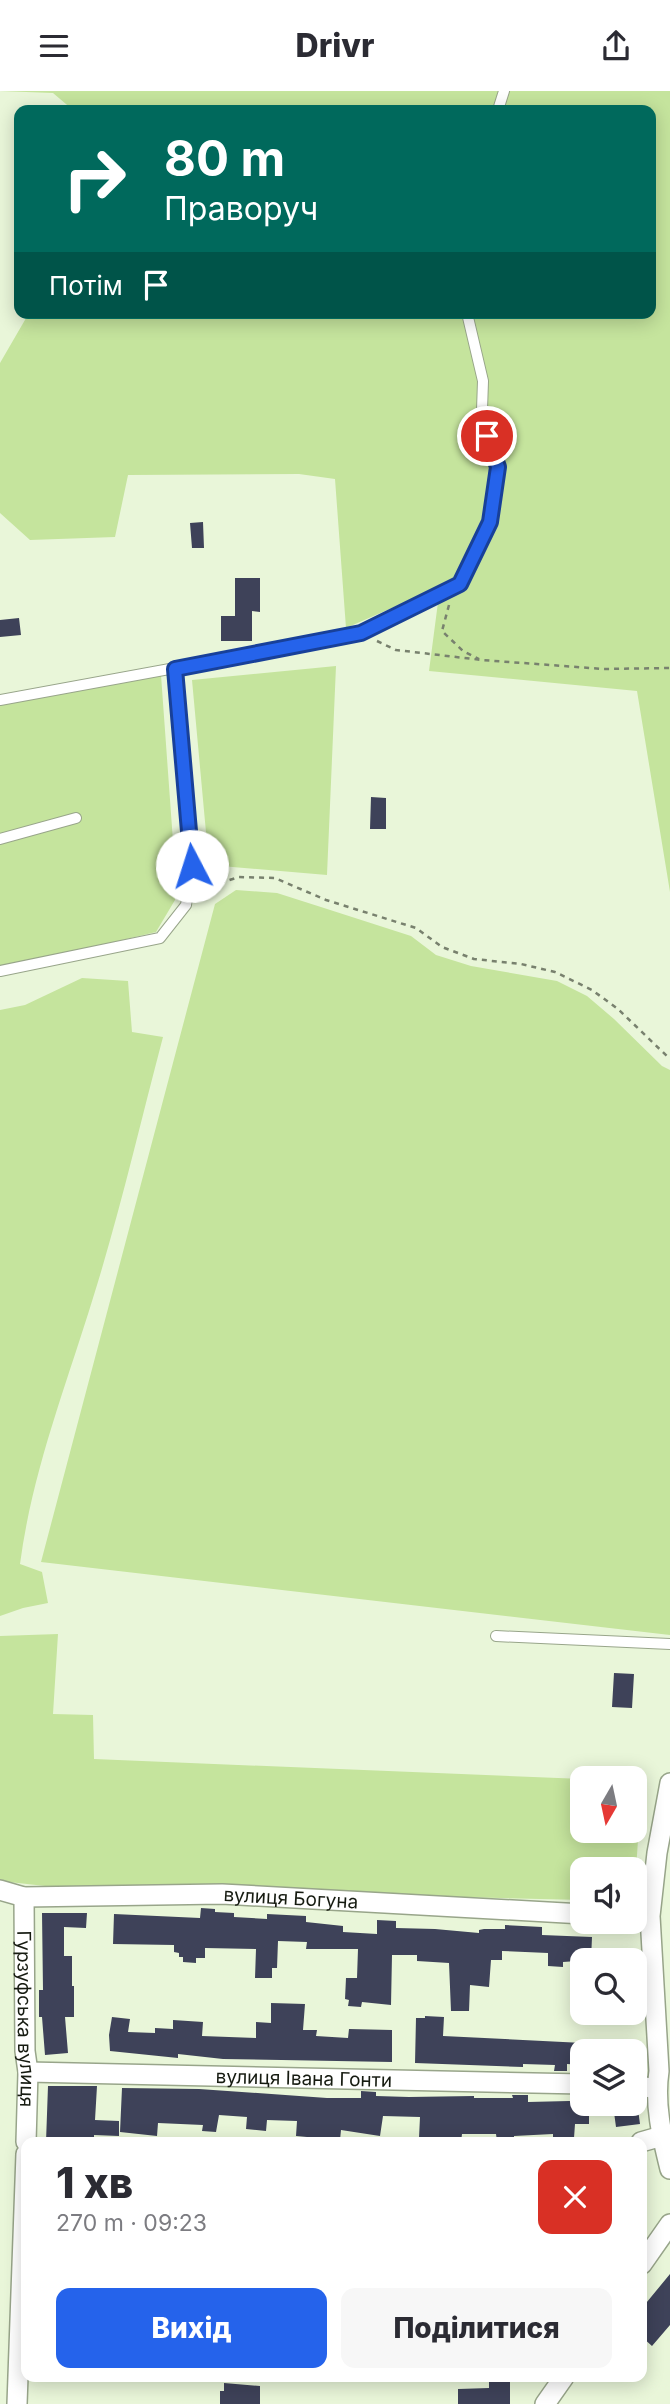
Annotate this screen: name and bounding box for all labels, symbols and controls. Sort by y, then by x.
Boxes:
text: Drivr [296,26,374,65]
icon: menu [35,27,73,65]
icon: share [597,27,635,65]
text: 80 m [164,129,285,188]
icon: right [49,133,140,224]
text: Праворуч [164,189,318,228]
icon: arrive [137,266,175,304]
text: Потім [49,270,123,301]
pin [457,406,517,466]
icon: arrive [468,417,506,455]
position arrow [155,829,229,903]
north arrow [570,1766,648,1843]
map controls [570,1766,647,2116]
button: sound [570,1857,647,1934]
street label: вулиця Богуна [223,1883,359,1914]
street label: Гурзуфська вулиця [12,1930,39,2108]
button: search [570,1948,647,2025]
button: layers [570,2039,647,2116]
street label: вулиця Івана Гонти [216,2065,392,2092]
text: 1 хв [56,2157,133,2208]
button: close [538,2160,612,2234]
text: 270 m · 09:23 [56,2209,207,2237]
button: Вихід [56,2288,327,2368]
button: Поділитися [341,2288,612,2368]

